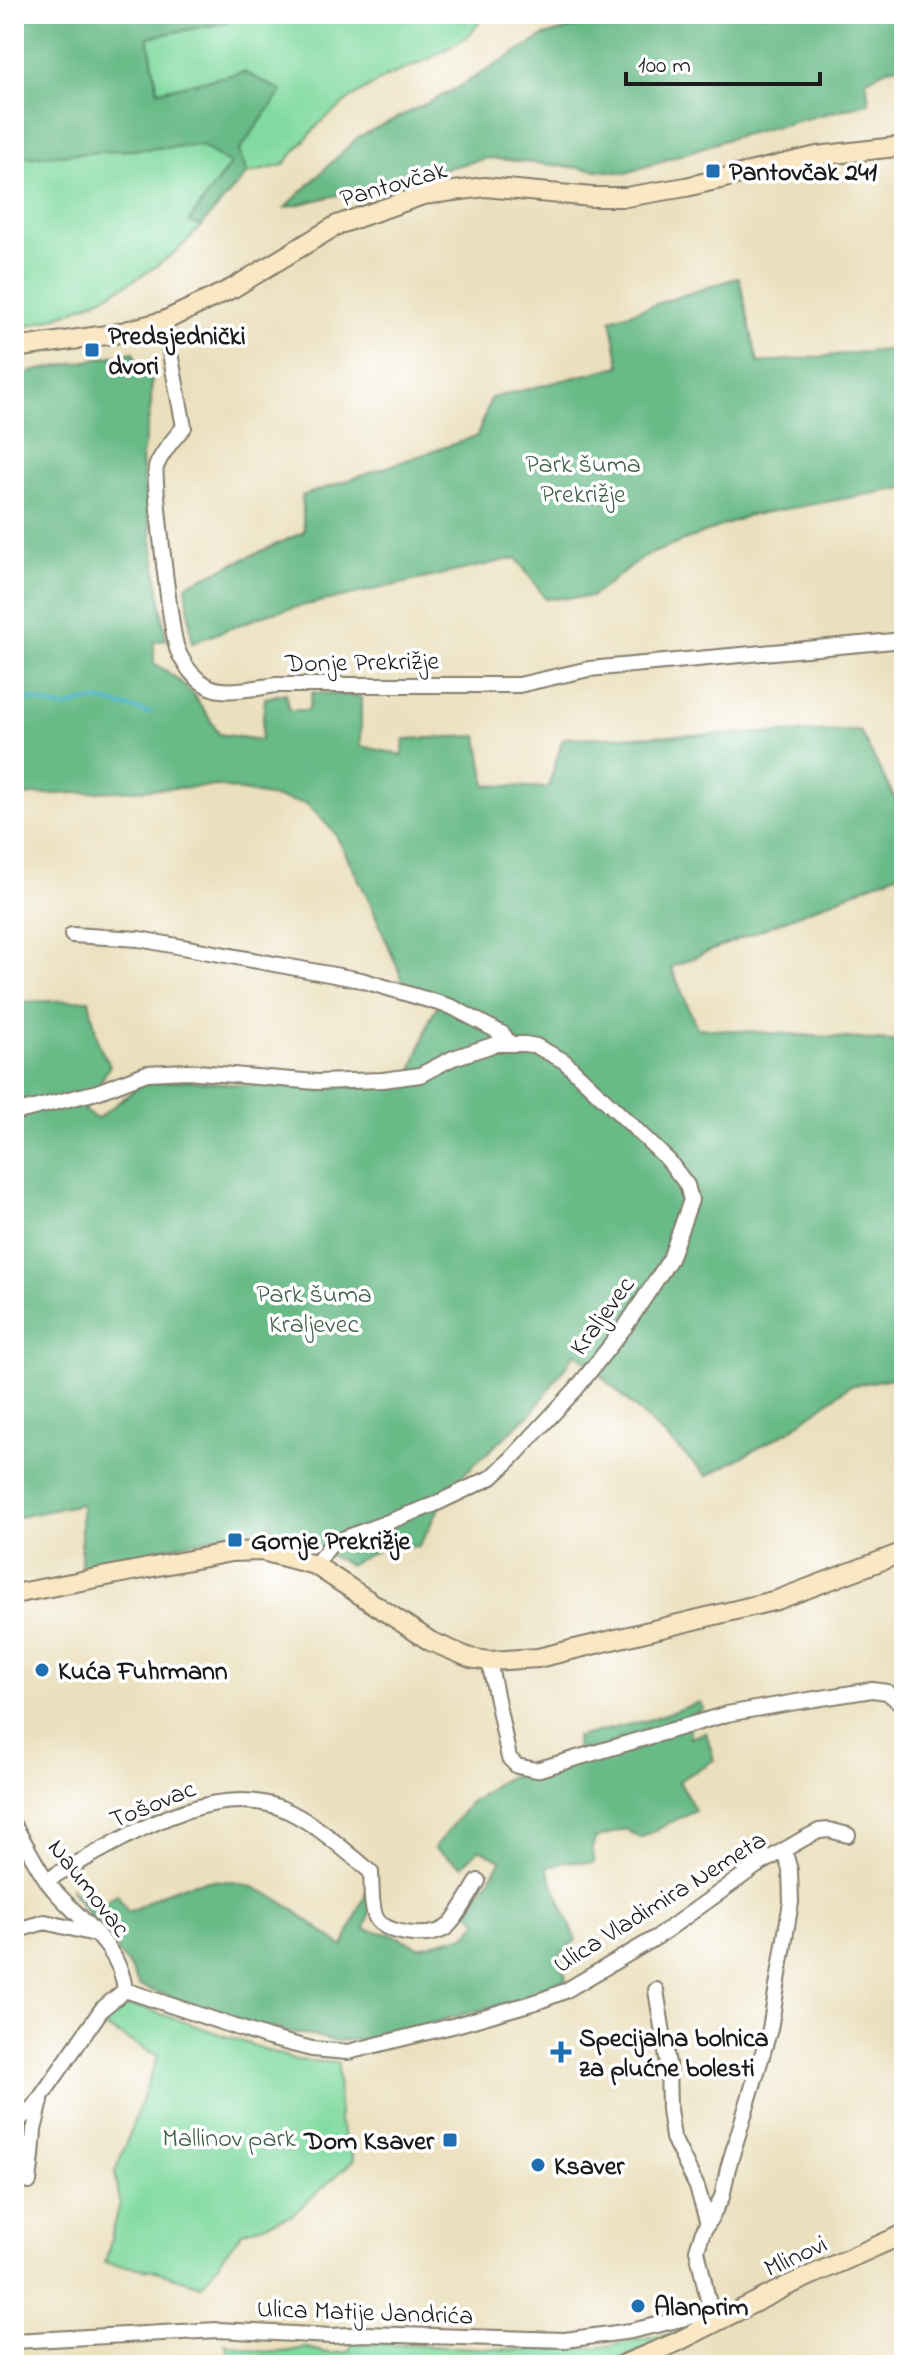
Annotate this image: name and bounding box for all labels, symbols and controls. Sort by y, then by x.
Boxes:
scale bar [626,36,820,86]
text: 100 m [638,49,691,84]
street label: Pantovčak [336,152,452,219]
place label: Pantovčak 241 [729,155,878,193]
marker: Pantovčak 241 [704,162,722,180]
place label: Predsjednički dvori [108,319,246,387]
marker: Predsjednički dvori [83,341,101,359]
park label: Park šuma Prekrižje [525,447,641,515]
street label: Donje Prekrižje [284,644,440,684]
street label: Kraljevec [562,1269,645,1364]
park label: Park šuma Kraljevec [256,1277,372,1345]
place label: Gornje Prekrižje [251,1524,411,1562]
marker: Gornje Prekrižje [226,1531,244,1549]
place label: Kuća Fuhrmann [58,1654,228,1692]
marker: Kuća Fuhrmann [33,1661,51,1679]
street label: Tošovac [104,1771,202,1840]
street label: Ulica Vladimira Nemeta [547,1823,774,1985]
street label: Naumovac [37,1832,139,1946]
place label: Specijalna bolnica za plućne bolesti [579,2021,769,2089]
marker: Specijalna bolnica za plućne bolesti [550,2041,572,2063]
park label: Mallinov park [162,2121,296,2159]
place label: Dom Ksaver [303,2124,435,2162]
marker: Dom Ksaver [441,2131,459,2149]
place label: Ksaver [554,2149,625,2187]
marker: Ksaver [529,2156,547,2174]
street label: Mlinovi [758,2227,834,2289]
place label: Alanprim [654,2290,748,2328]
street label: Ulica Matije Jandrića [256,2291,474,2337]
marker: Alanprim [629,2297,647,2315]

